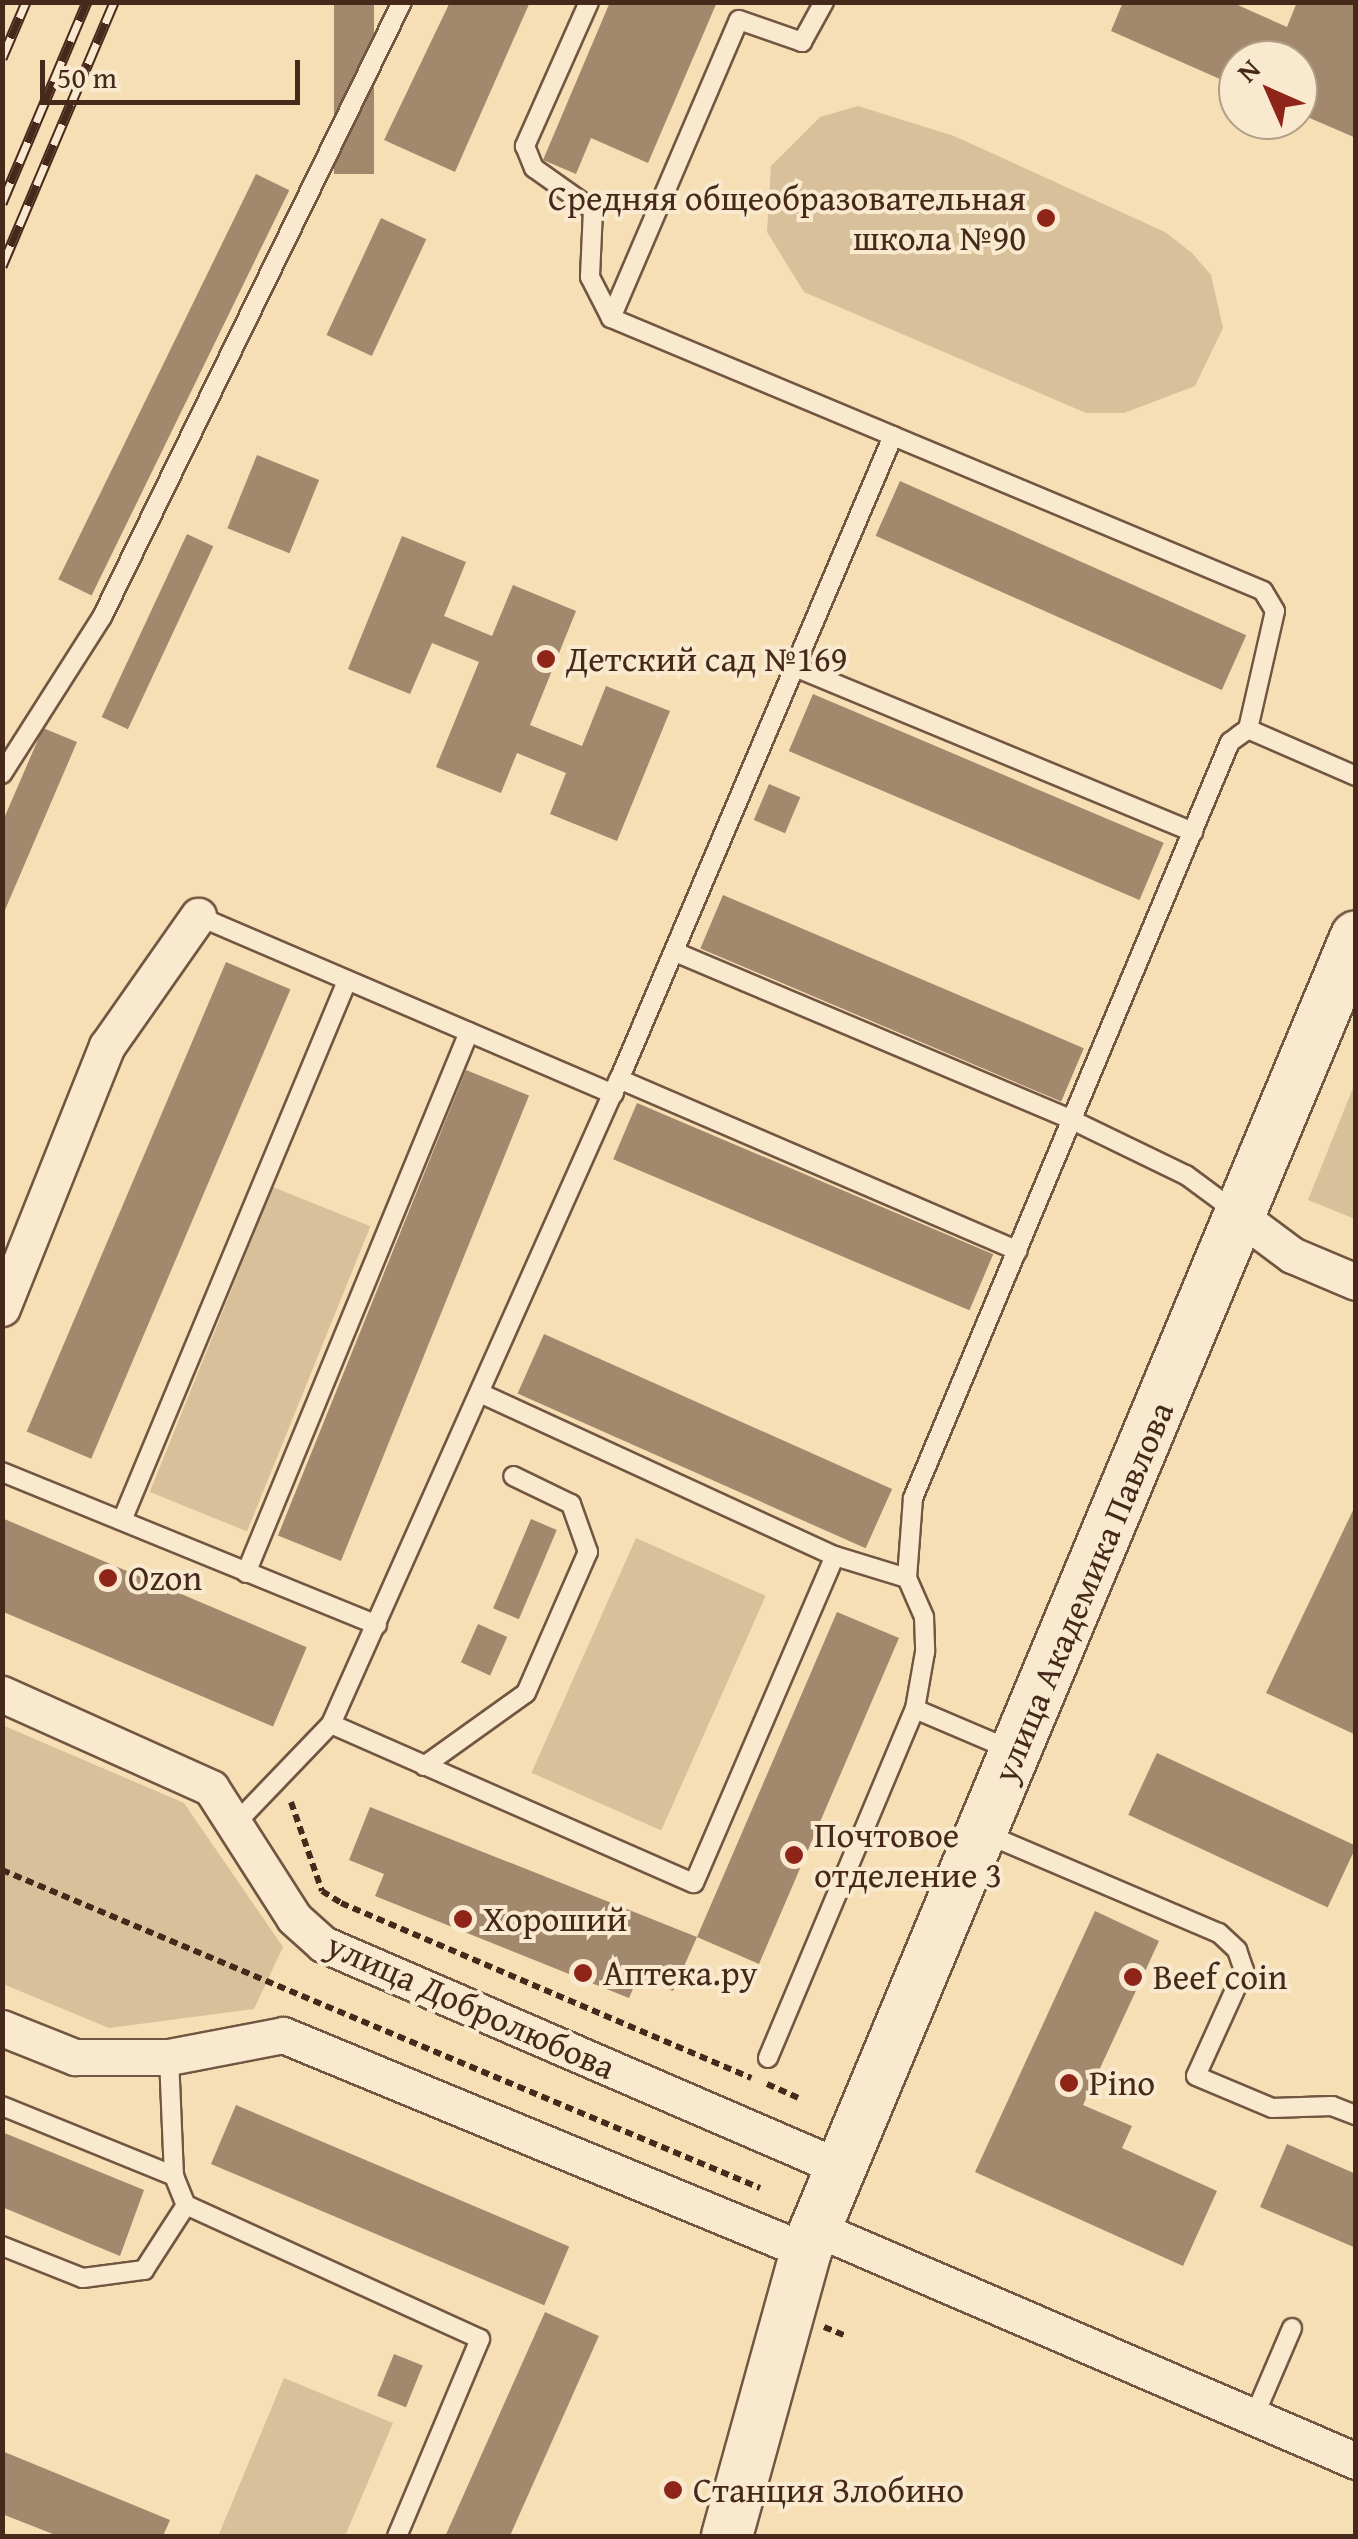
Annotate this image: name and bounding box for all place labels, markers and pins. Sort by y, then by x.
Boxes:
place label: Средняя общеобразовательная школа №90 [548,177,1026,259]
marker: Средняя общеобразовательная школа №90 [1035,207,1057,229]
place label: Детский сад №169 [566,638,847,680]
marker: Детский сад №169 [535,648,557,670]
place label: Ozon [128,1557,202,1599]
marker: Ozon [97,1567,119,1589]
place label: Почтовое отделение 3 [814,1814,1002,1896]
marker: Почтовое отделение 3 [783,1844,805,1866]
place label: Хороший [483,1898,627,1940]
marker: Хороший [452,1908,474,1930]
place label: Аптека.ру [603,1952,757,1994]
place label: Beef coin [1153,1956,1287,1998]
marker: Аптека.ру [572,1962,594,1984]
marker: Beef coin [1122,1966,1144,1988]
place label: Pino [1089,2062,1155,2104]
marker: Pino [1058,2072,1080,2094]
place label: Станция Злобино [693,2469,964,2511]
marker: Станция Злобино [662,2479,684,2501]

